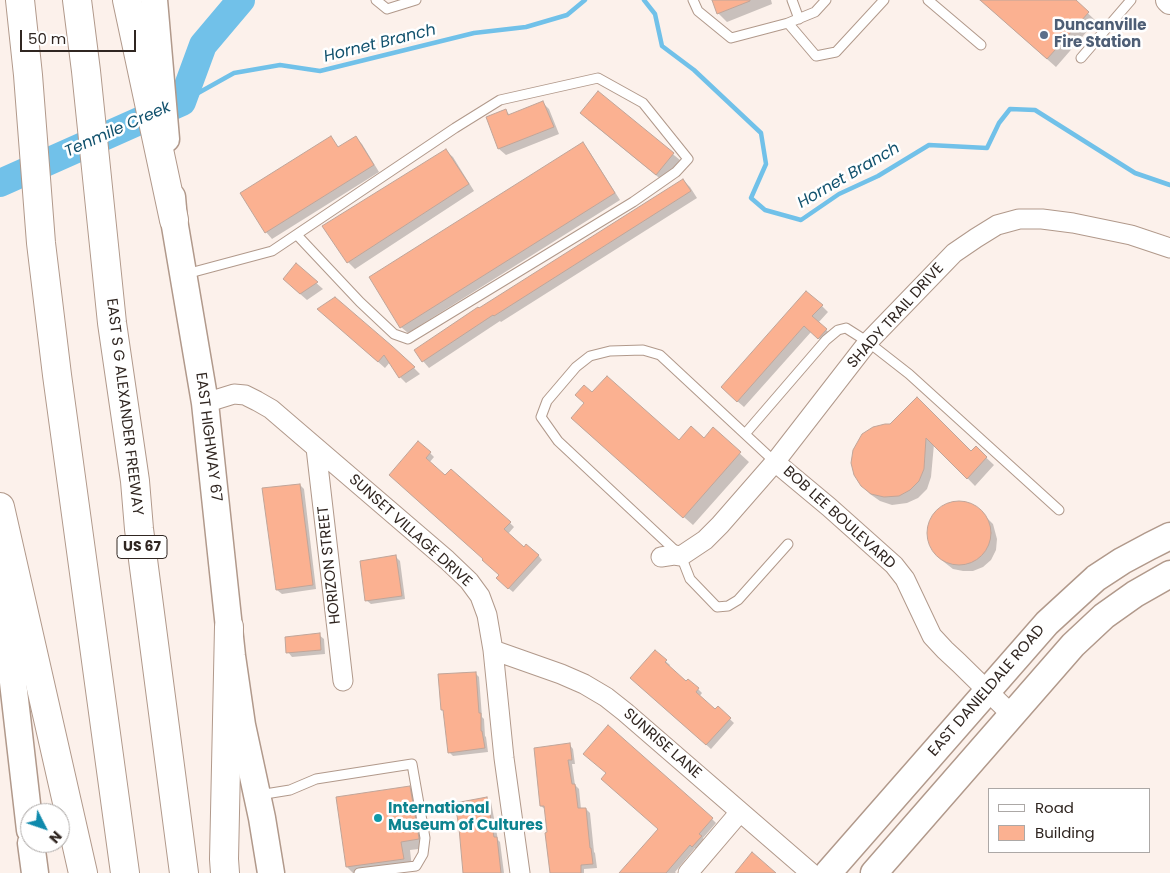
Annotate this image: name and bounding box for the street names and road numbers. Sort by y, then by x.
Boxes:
street label: SHADY TRAIL DRIVE [844,260,948,372]
street label: EAST S G ALEXANDER FREEWAY [102,297,146,517]
street label: EAST HIGHWAY 67 [191,371,225,503]
street label: BOB LEE BOULEVARD [779,463,899,573]
street label: SUNSET VILLAGE DRIVE [345,471,475,591]
street label: HORIZON STREET [315,505,345,625]
road number: US 67 [117,536,167,558]
street label: EAST DANIELDALE ROAD [925,622,1049,760]
street label: SUNRISE LANE [619,705,705,783]

